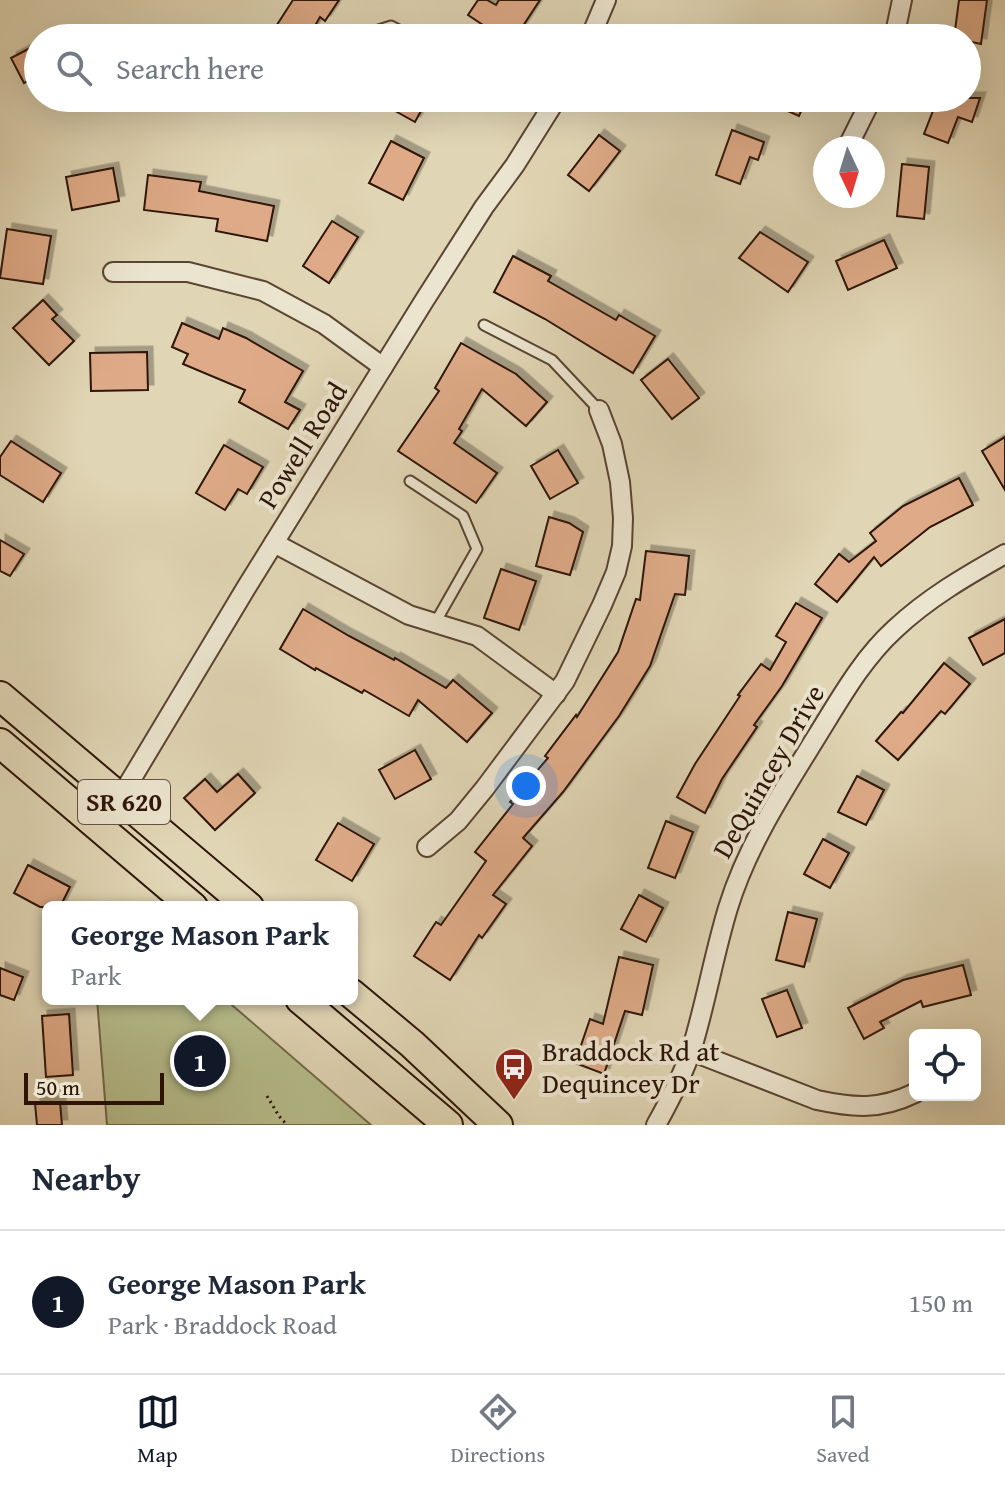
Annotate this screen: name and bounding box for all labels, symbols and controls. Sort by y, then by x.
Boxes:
search box [24,24,981,112]
icon: search [52,46,96,90]
text: Search here [116,46,264,90]
north arrow [813,136,885,208]
street label: Powell Road [247,374,357,516]
street label: DeQuincey Drive [701,676,834,865]
your location [506,766,546,806]
road number: SR 620 [78,780,170,824]
popup [42,901,358,1005]
text: George Mason Park [71,912,329,956]
text: Park [71,956,121,995]
map controls [909,1029,981,1101]
button: locate [909,1029,981,1101]
place label: Braddock Rd at Dequincey Dr [542,1030,719,1103]
pin: 1 [174,1031,226,1091]
bus stop icon: Braddock Rd at Dequincey Dr [493,1046,535,1101]
scale bar [24,1069,164,1105]
text: 50 m [36,1071,80,1103]
text: Nearby [32,1153,141,1202]
text: George Mason Park [108,1261,366,1305]
text: 1 [51,1283,65,1322]
text: 150 m [908,1283,973,1322]
text: Park · Braddock Road [108,1305,337,1344]
tab: Map [136,1390,180,1470]
tab: Directions [451,1390,545,1470]
tab: Saved [816,1390,869,1470]

